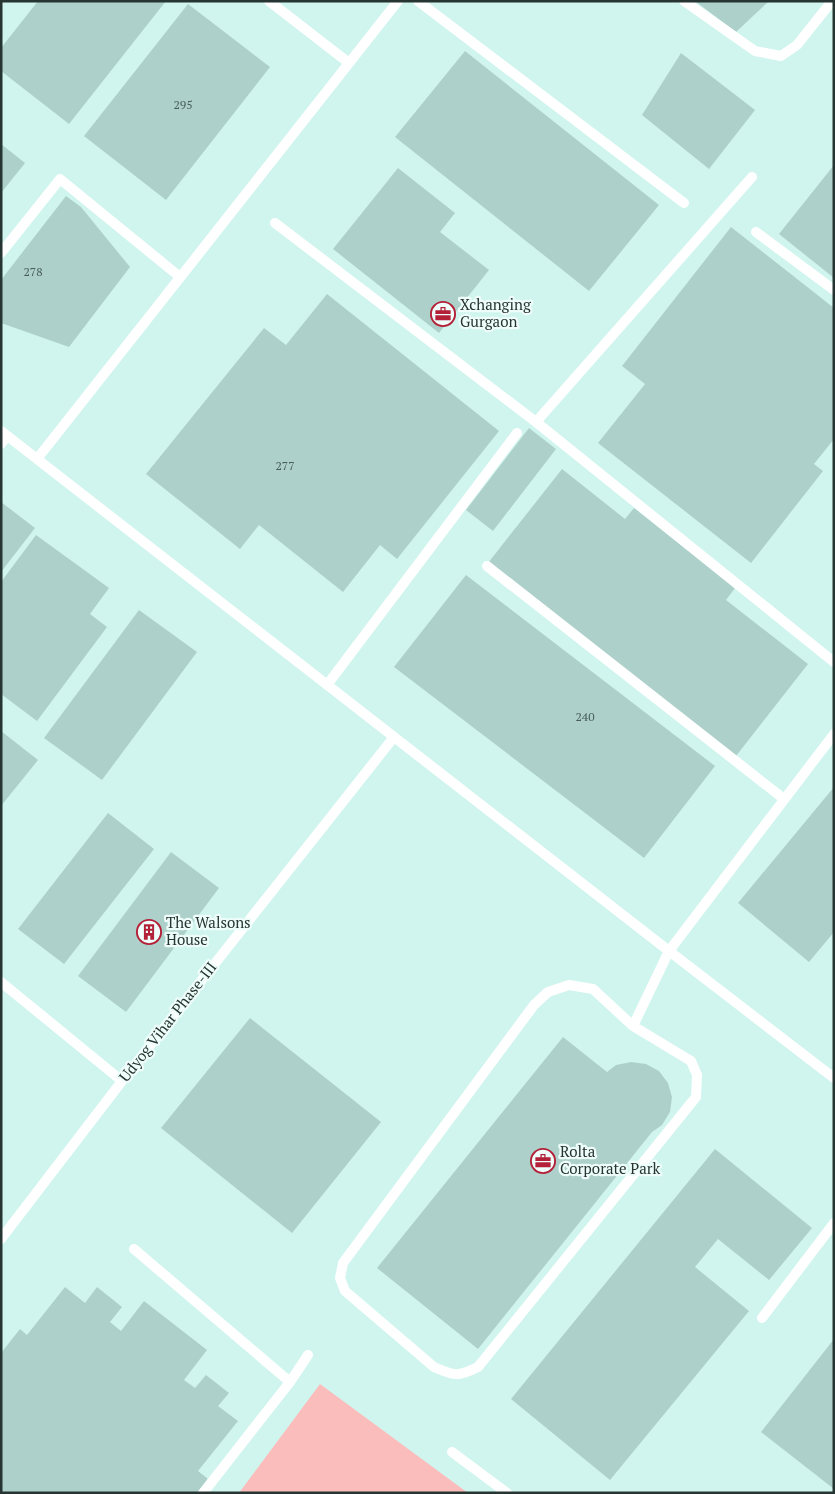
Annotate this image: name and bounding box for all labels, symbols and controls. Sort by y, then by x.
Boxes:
house number: 295 [173,97,193,112]
house number: 278 [23,264,43,279]
place label: Xchanging Gurgaon [460,294,532,331]
office icon: Xchanging Gurgaon [430,301,456,327]
house number: 277 [275,458,295,473]
house number: 240 [575,709,595,724]
place label: The Walsons House [166,912,251,949]
building icon: The Walsons House [136,919,162,945]
street label: Udyog Vihar Phase-III [114,957,220,1086]
place label: Rolta Corporate Park [560,1141,660,1178]
office icon: Rolta Corporate Park [530,1148,556,1174]

